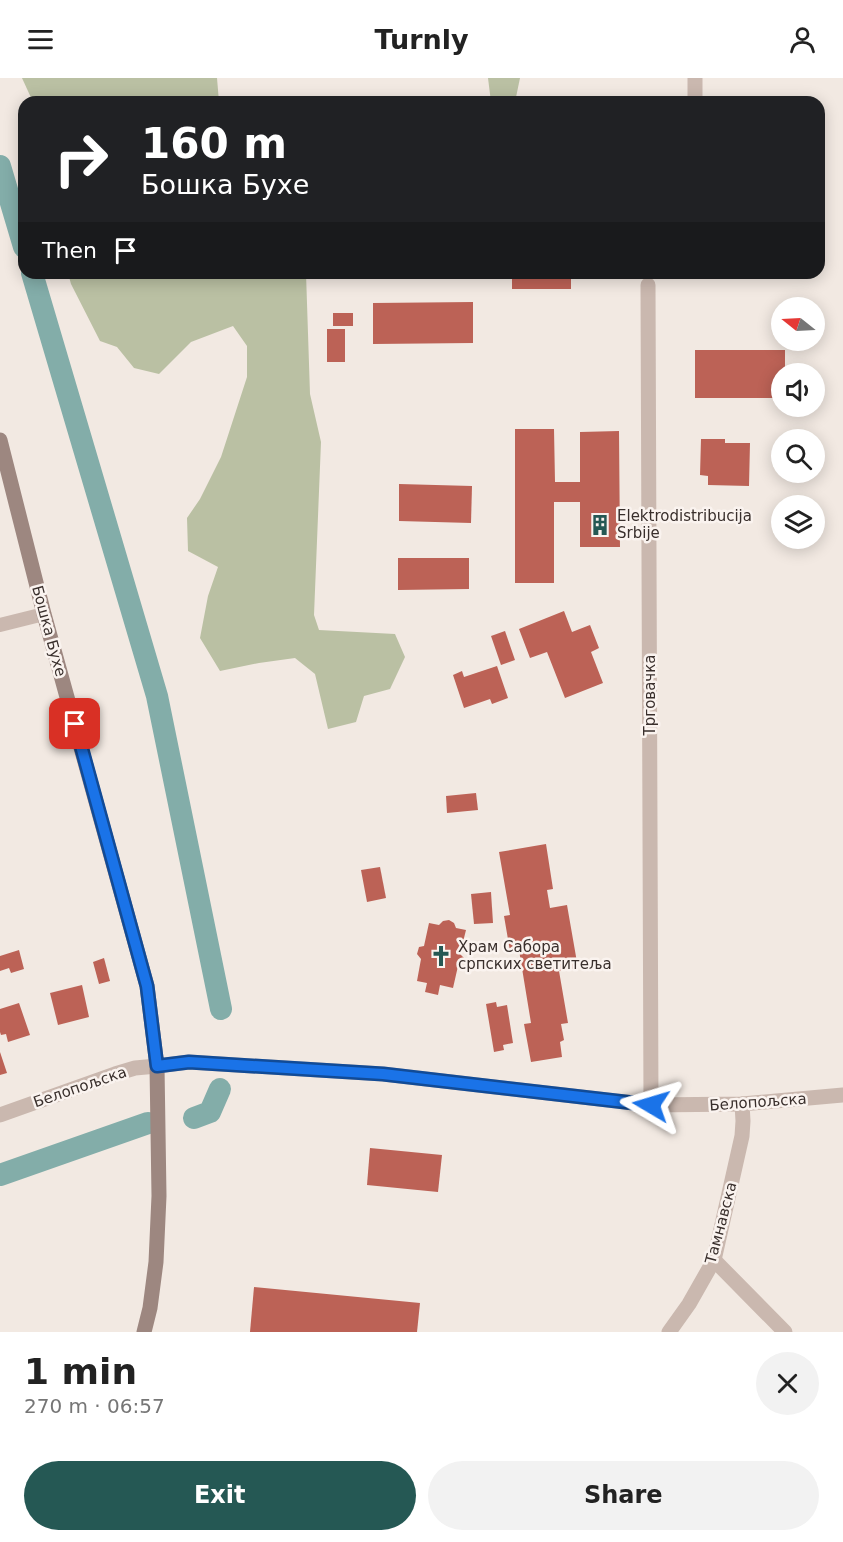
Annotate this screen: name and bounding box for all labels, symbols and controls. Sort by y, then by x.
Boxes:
icon: menu [24,23,57,56]
icon: person [786,23,819,56]
text: Turnly [374,24,469,55]
text: 160 m [141,119,287,168]
icon: right [42,120,120,198]
text: Бошка Бухе [141,169,309,200]
icon: arrive [109,234,142,267]
text: Then [42,238,97,263]
north arrow [771,297,825,351]
map controls [771,297,825,549]
button: sound [771,363,825,417]
button: search [771,429,825,483]
button: layers [771,495,825,549]
place label: Elektrodistribucija Srbije [617,507,752,542]
building icon: Elektrodistribucija Srbije [588,513,612,537]
street label: Бошка Бухе [28,584,70,678]
street label: Трговачка [641,655,659,736]
pin [49,698,100,749]
icon: arrive [58,707,91,740]
place label: Храм Сабора српских светитеља [458,938,612,973]
church icon: Храм Сабора српских светитеља [429,944,453,968]
street label: Белопољска [31,1063,129,1111]
position arrow [619,1073,683,1137]
street label: Белопољска [709,1090,807,1114]
street label: Тамнавска [701,1180,741,1267]
text: 1 min [24,1351,137,1392]
button: close [756,1352,819,1415]
text: 270 m · 06:57 [24,1394,165,1418]
button: Exit [24,1461,416,1530]
button: Share [428,1461,819,1530]

